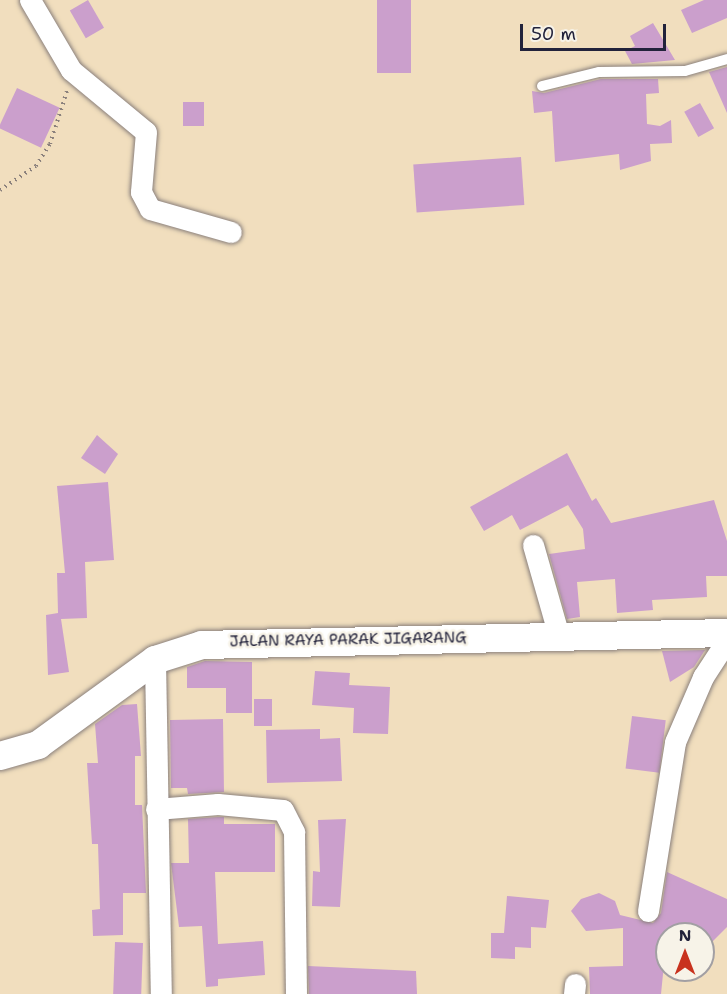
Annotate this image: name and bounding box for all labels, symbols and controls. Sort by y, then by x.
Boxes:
scale bar [523,12,668,50]
text: 50 m [531,22,576,46]
street label: JALAN RAYA PARAK JIGARANG [229,629,467,651]
north arrow [655,922,715,982]
text: N [679,925,691,946]

